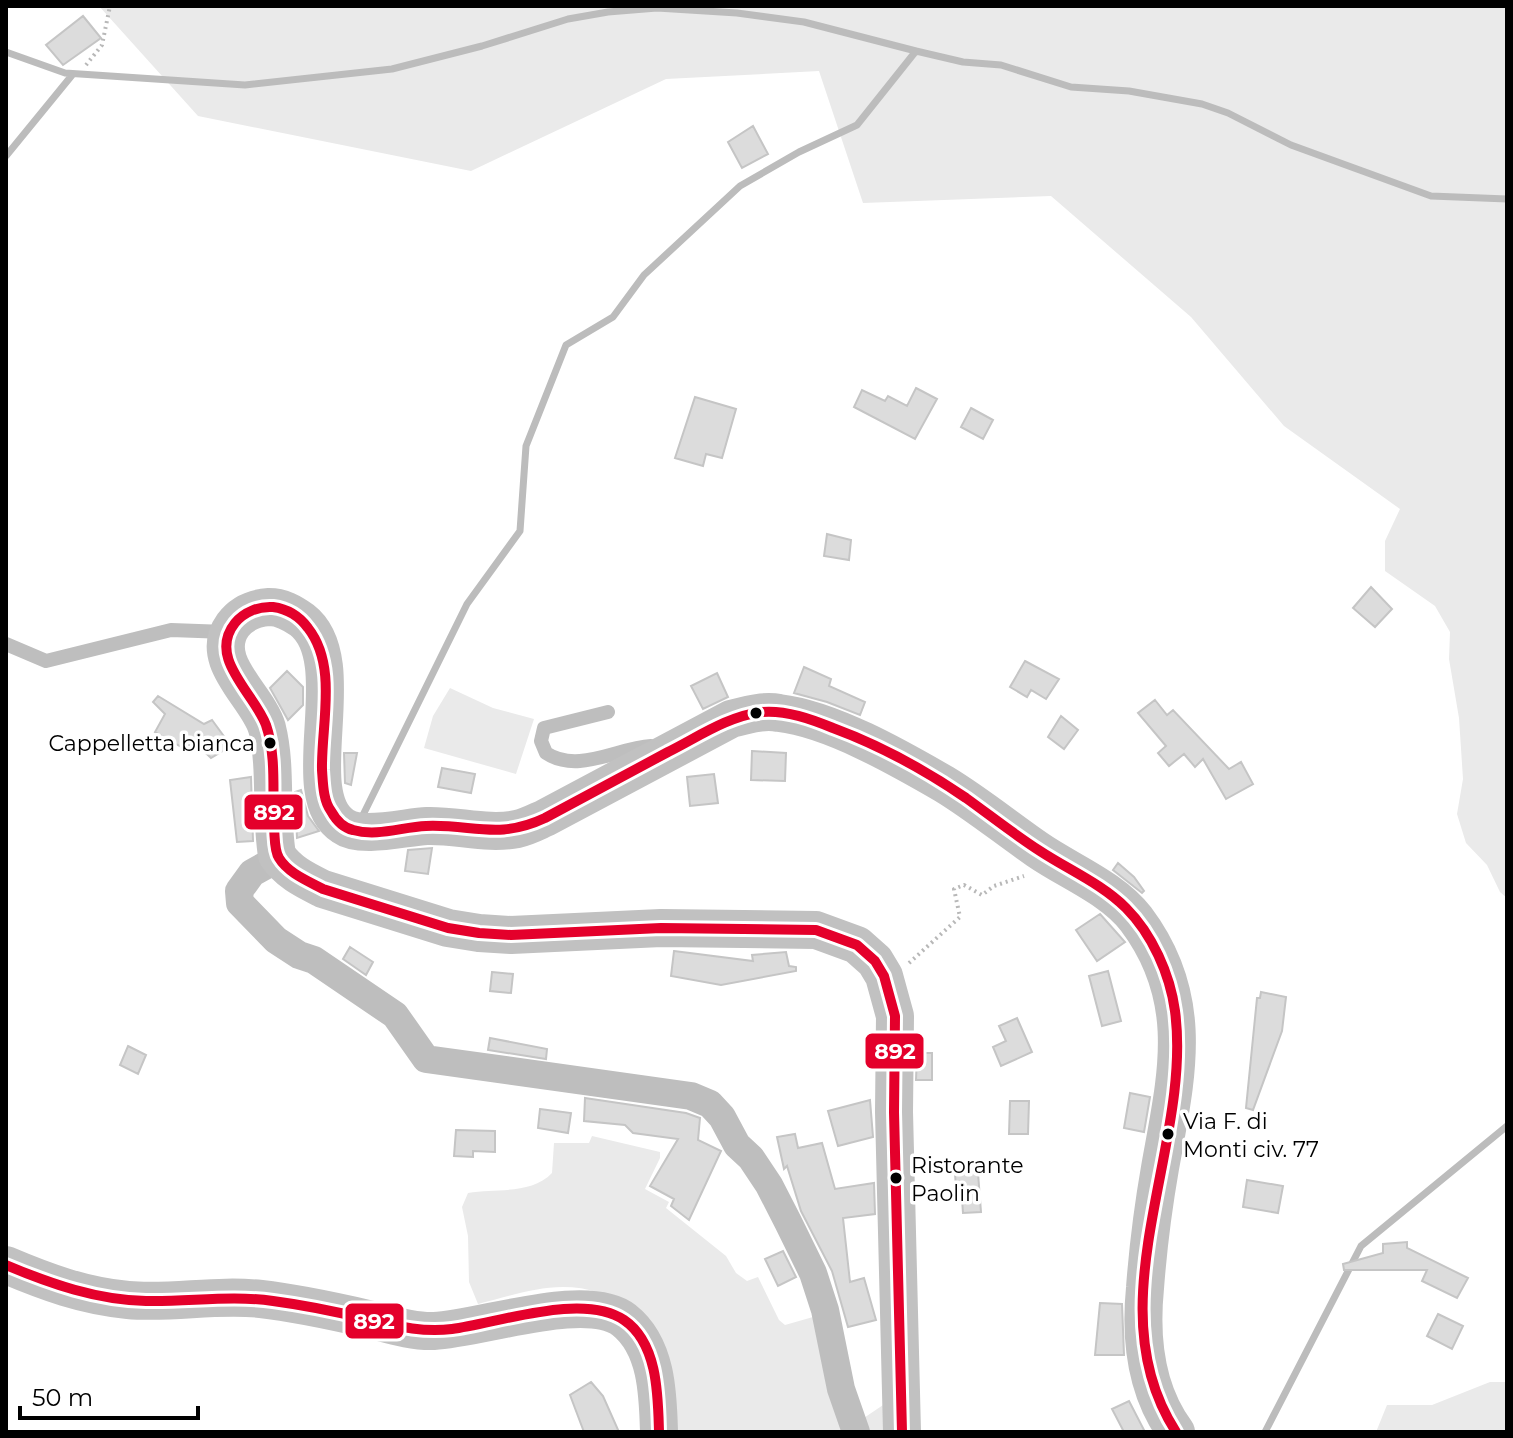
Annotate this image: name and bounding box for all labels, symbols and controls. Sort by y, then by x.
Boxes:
unlabelled marker [748,705,764,721]
place label: Cappelletta bianca [48,730,255,757]
marker: Cappelletta bianca [262,735,278,751]
line badge: 892 [243,793,304,831]
text: 892 [253,799,295,826]
line badge: 892 [864,1032,925,1070]
text: 892 [874,1038,916,1065]
place label: Via F. di Monti civ. 77 [1183,1108,1319,1163]
marker: Via F. di Monti civ. 77 [1160,1126,1176,1142]
place label: Ristorante Paolin [911,1152,1023,1207]
marker: Ristorante Paolin [888,1170,904,1186]
line badge: 892 [344,1302,405,1340]
text: 892 [353,1308,395,1335]
scale bar [20,1370,198,1420]
text: 50 m [32,1383,93,1412]

